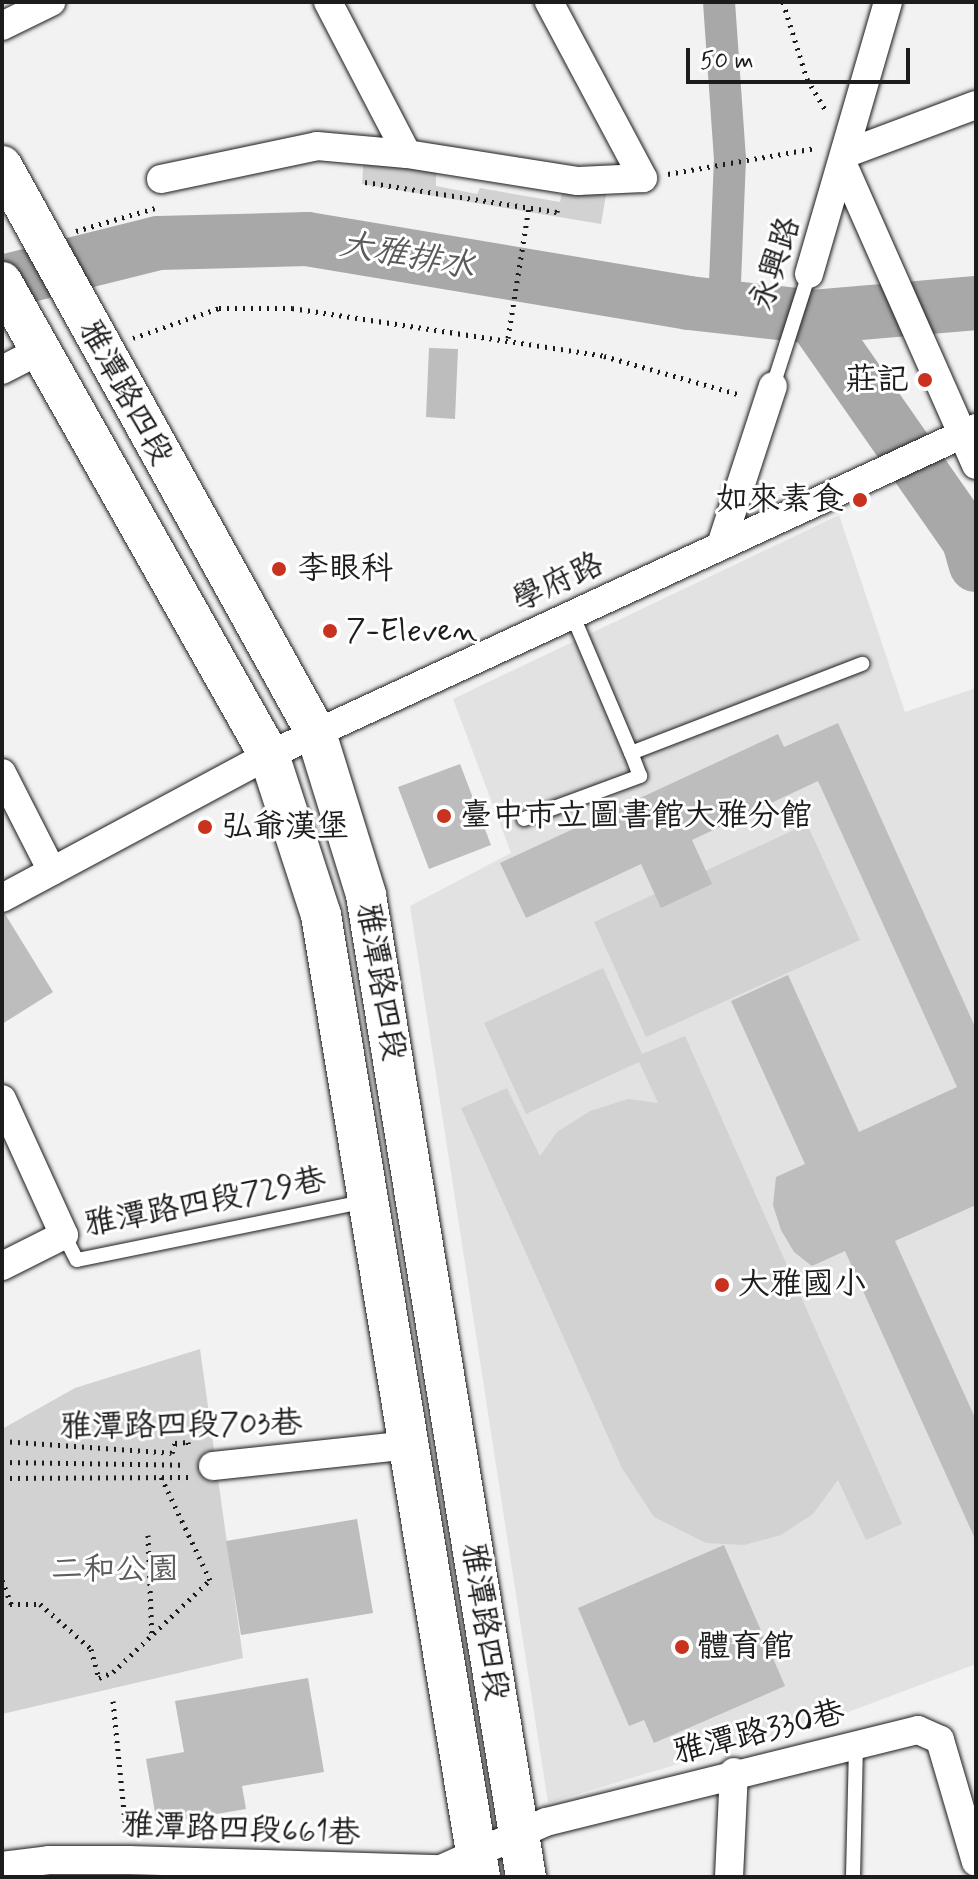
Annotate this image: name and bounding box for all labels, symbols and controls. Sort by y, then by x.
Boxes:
scale bar [690,32,914,82]
text: 50 m [700,46,754,77]
street label: 永興路 [743,212,809,316]
water label: 大雅排水 [336,224,478,288]
street label: 雅潭路四段 [69,314,181,472]
place label: 莊記 [845,361,909,399]
marker: 莊記 [916,371,934,389]
place label: 如來素食 [716,481,844,519]
marker: 如來素食 [851,491,869,509]
street label: 學府路 [506,545,610,621]
place label: 李眼科 [297,550,393,588]
marker: 李眼科 [268,558,290,580]
place label: 7-Eleven [346,612,478,650]
marker: 7-Eleven [321,622,339,640]
place label: 臺中市立圖書館大雅分館 [460,797,812,835]
marker: 臺中市立圖書館大雅分館 [435,807,453,825]
place label: 弘爺漢堡 [221,808,349,846]
marker: 弘爺漢堡 [196,818,214,836]
street label: 雅潭路四段 [347,900,413,1064]
street label: 雅潭路四段729巷 [81,1161,329,1245]
place label: 大雅國小 [738,1266,866,1304]
marker: 大雅國小 [713,1276,731,1294]
street label: 雅潭路四段703巷 [59,1405,303,1447]
street label: 雅潭路四段 [453,1540,515,1704]
park label: 二和公園 [51,1551,179,1589]
place label: 體育館 [698,1628,794,1666]
marker: 體育館 [673,1638,691,1656]
street label: 雅潭路330巷 [669,1693,849,1773]
street label: 雅潭路四段661巷 [121,1807,361,1853]

